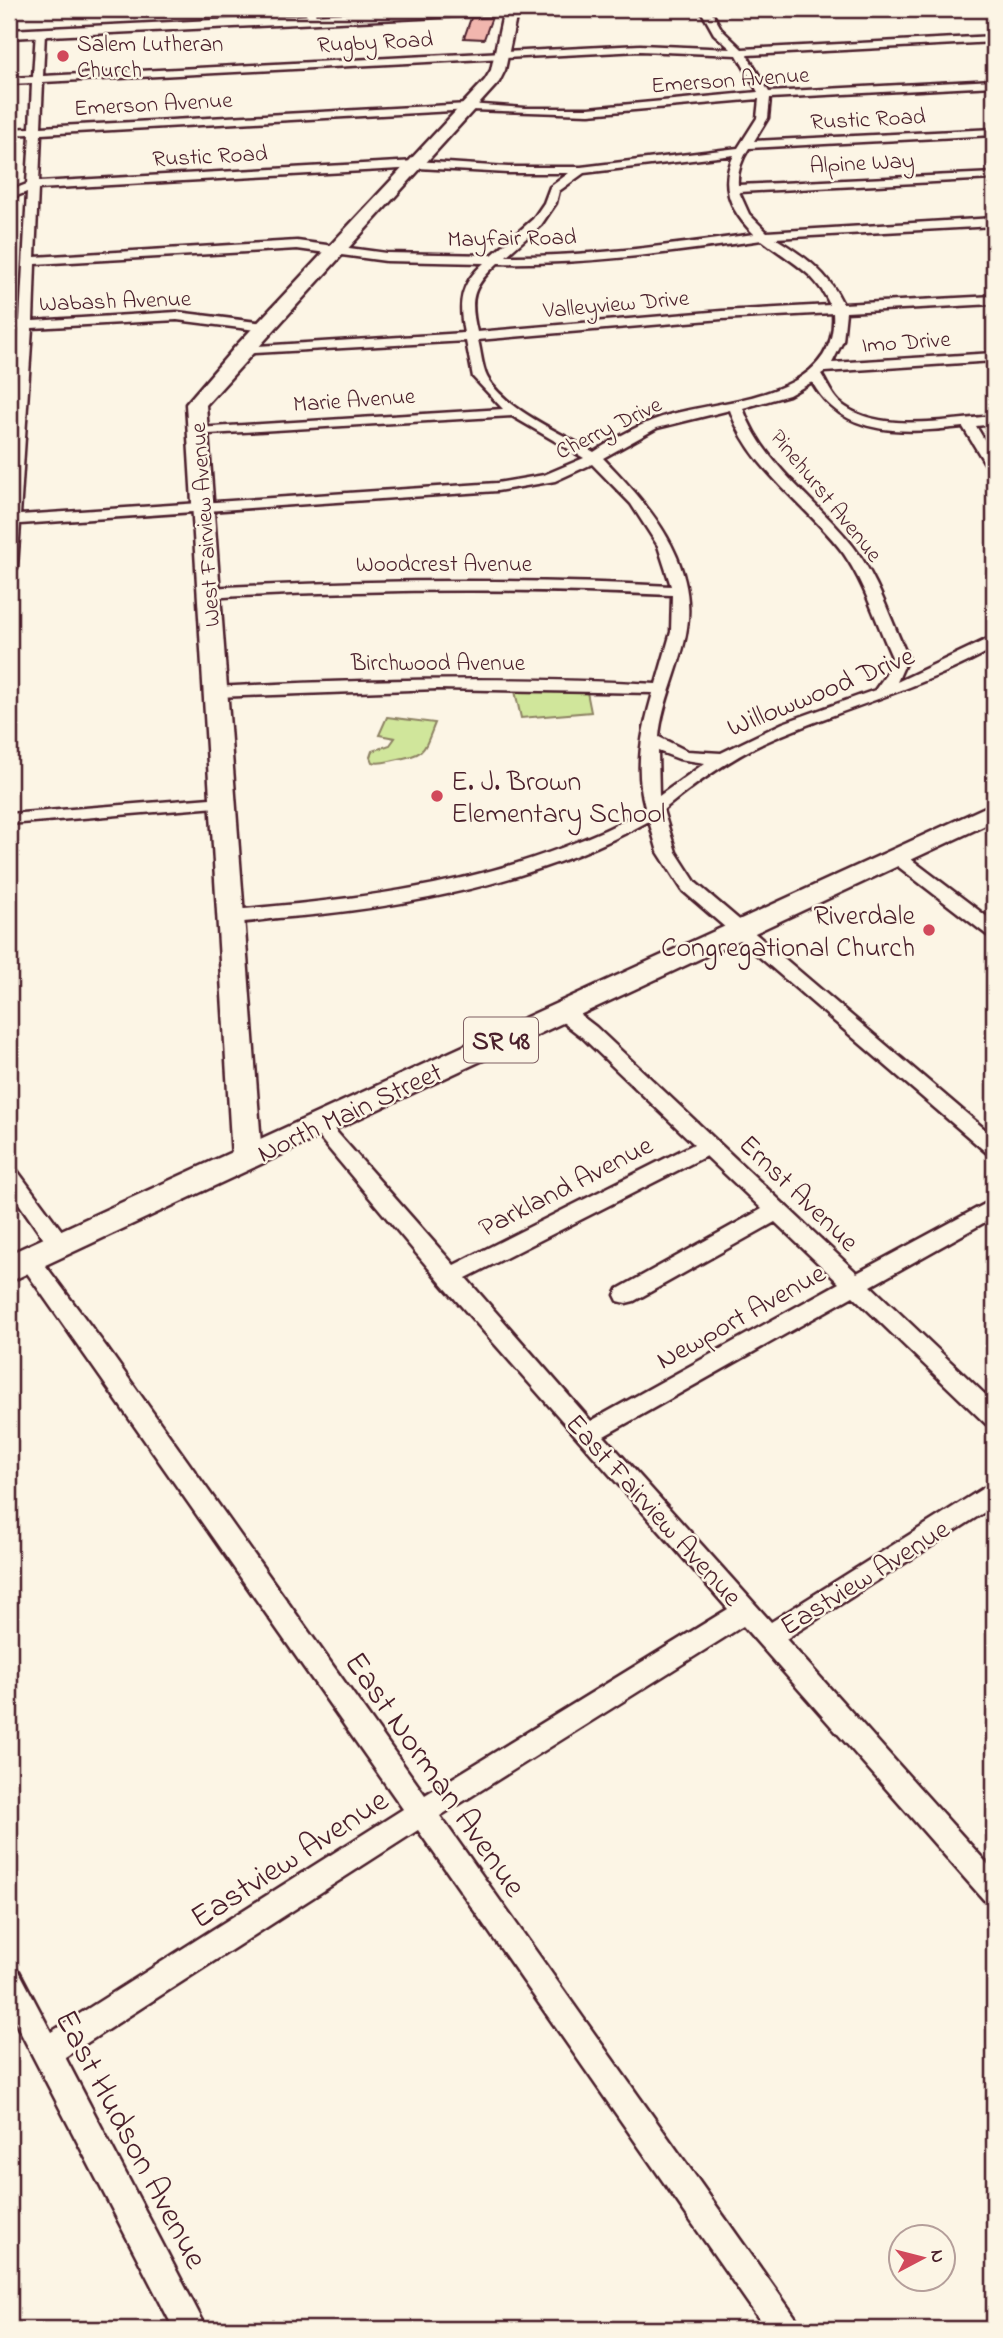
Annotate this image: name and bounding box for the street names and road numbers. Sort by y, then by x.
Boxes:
street label: Rugby Road [316,24,434,65]
street label: Emerson Avenue [650,59,811,103]
street label: Emerson Avenue [73,85,234,126]
street label: Rustic Road [810,101,927,140]
street label: Rustic Road [152,138,269,177]
street label: Alpine Way [809,145,916,186]
street label: Mayfair Road [447,222,577,259]
street label: Wabash Avenue [39,283,192,322]
street label: Valleyview Drive [541,283,691,330]
street label: Imo Drive [861,324,952,363]
street label: Marie Avenue [292,381,417,422]
street label: Cherry Drive [550,389,669,471]
street label: West Fairview Avenue [183,421,230,628]
street label: Pinehurst Avenue [761,423,890,571]
street label: Woodcrest Avenue [356,549,533,582]
street label: Willowwood Drive [721,637,922,750]
street label: Birchwood Avenue [350,648,526,681]
road number: SR 48 [464,1018,538,1063]
street label: North Main Street [251,1053,450,1175]
street label: Parkland Avenue [472,1126,661,1250]
street label: Ernst Avenue [728,1126,867,1263]
street label: Newport Avenue [649,1254,834,1382]
street label: East Fairview Avenue [554,1406,751,1617]
street label: Eastview Avenue [773,1510,959,1648]
street label: East Norman Avenue [331,1643,537,1908]
street label: Eastview Avenue [182,1778,399,1942]
street label: East Hudson Avenue [41,2002,218,2278]

